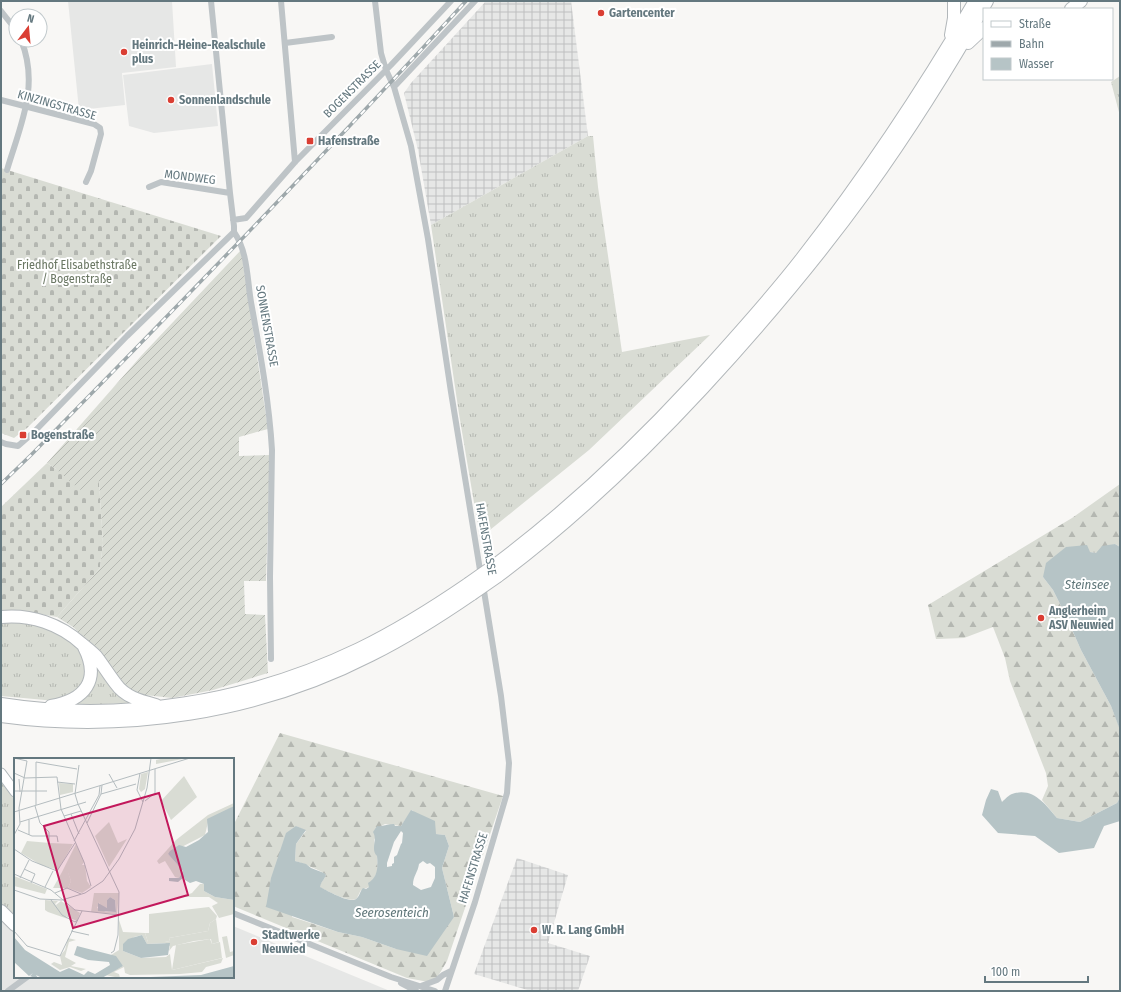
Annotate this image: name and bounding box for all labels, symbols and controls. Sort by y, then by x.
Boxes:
place label: Gartencenter [609,6,675,20]
north arrow [8,8,48,48]
marker: Gartencenter [596,8,606,18]
legend [983,8,1113,80]
text: N [26,12,36,26]
text: Straße [1019,17,1051,31]
text: Bahn [1019,37,1044,51]
place label: Heinrich-Heine-Realschule plus [132,38,266,66]
marker: Heinrich-Heine-Realschule plus [119,47,129,57]
street label: BOGENSTRASSE [320,57,384,121]
text: Wasser [1019,57,1054,71]
street label: KINZINGSTRASSE [16,87,98,123]
place label: Sonnenlandschule [179,93,271,107]
marker: Sonnenlandschule [166,95,176,105]
place label: Hafenstraße [318,134,380,148]
marker: Hafenstraße [305,136,315,146]
street label: MONDWEG [164,167,217,187]
park label: Friedhof Elisabethstraße / Bogenstraße [17,258,137,286]
street label: SONNENSTRASSE [253,284,281,368]
place label: Bogenstraße [31,428,94,442]
marker: Bogenstraße [18,430,28,440]
street label: HAFENSTRASSE [473,502,499,577]
water label: Steinsee [1064,577,1109,592]
place label: Anglerheim ASV Neuwied [1048,604,1114,632]
marker: Anglerheim ASV Neuwied [1036,613,1046,623]
inset map [14,758,234,978]
street label: HAFENSTRASSE [456,831,491,905]
water label: Seerosenteich [354,905,429,920]
place label: W. R. Lang GmbH [542,923,624,937]
marker: W. R. Lang GmbH [529,925,539,935]
place label: Stadtwerke Neuwied [262,928,320,956]
marker: Stadtwerke Neuwied [249,937,259,947]
scale bar [985,958,1088,984]
text: 100 m [991,965,1020,979]

